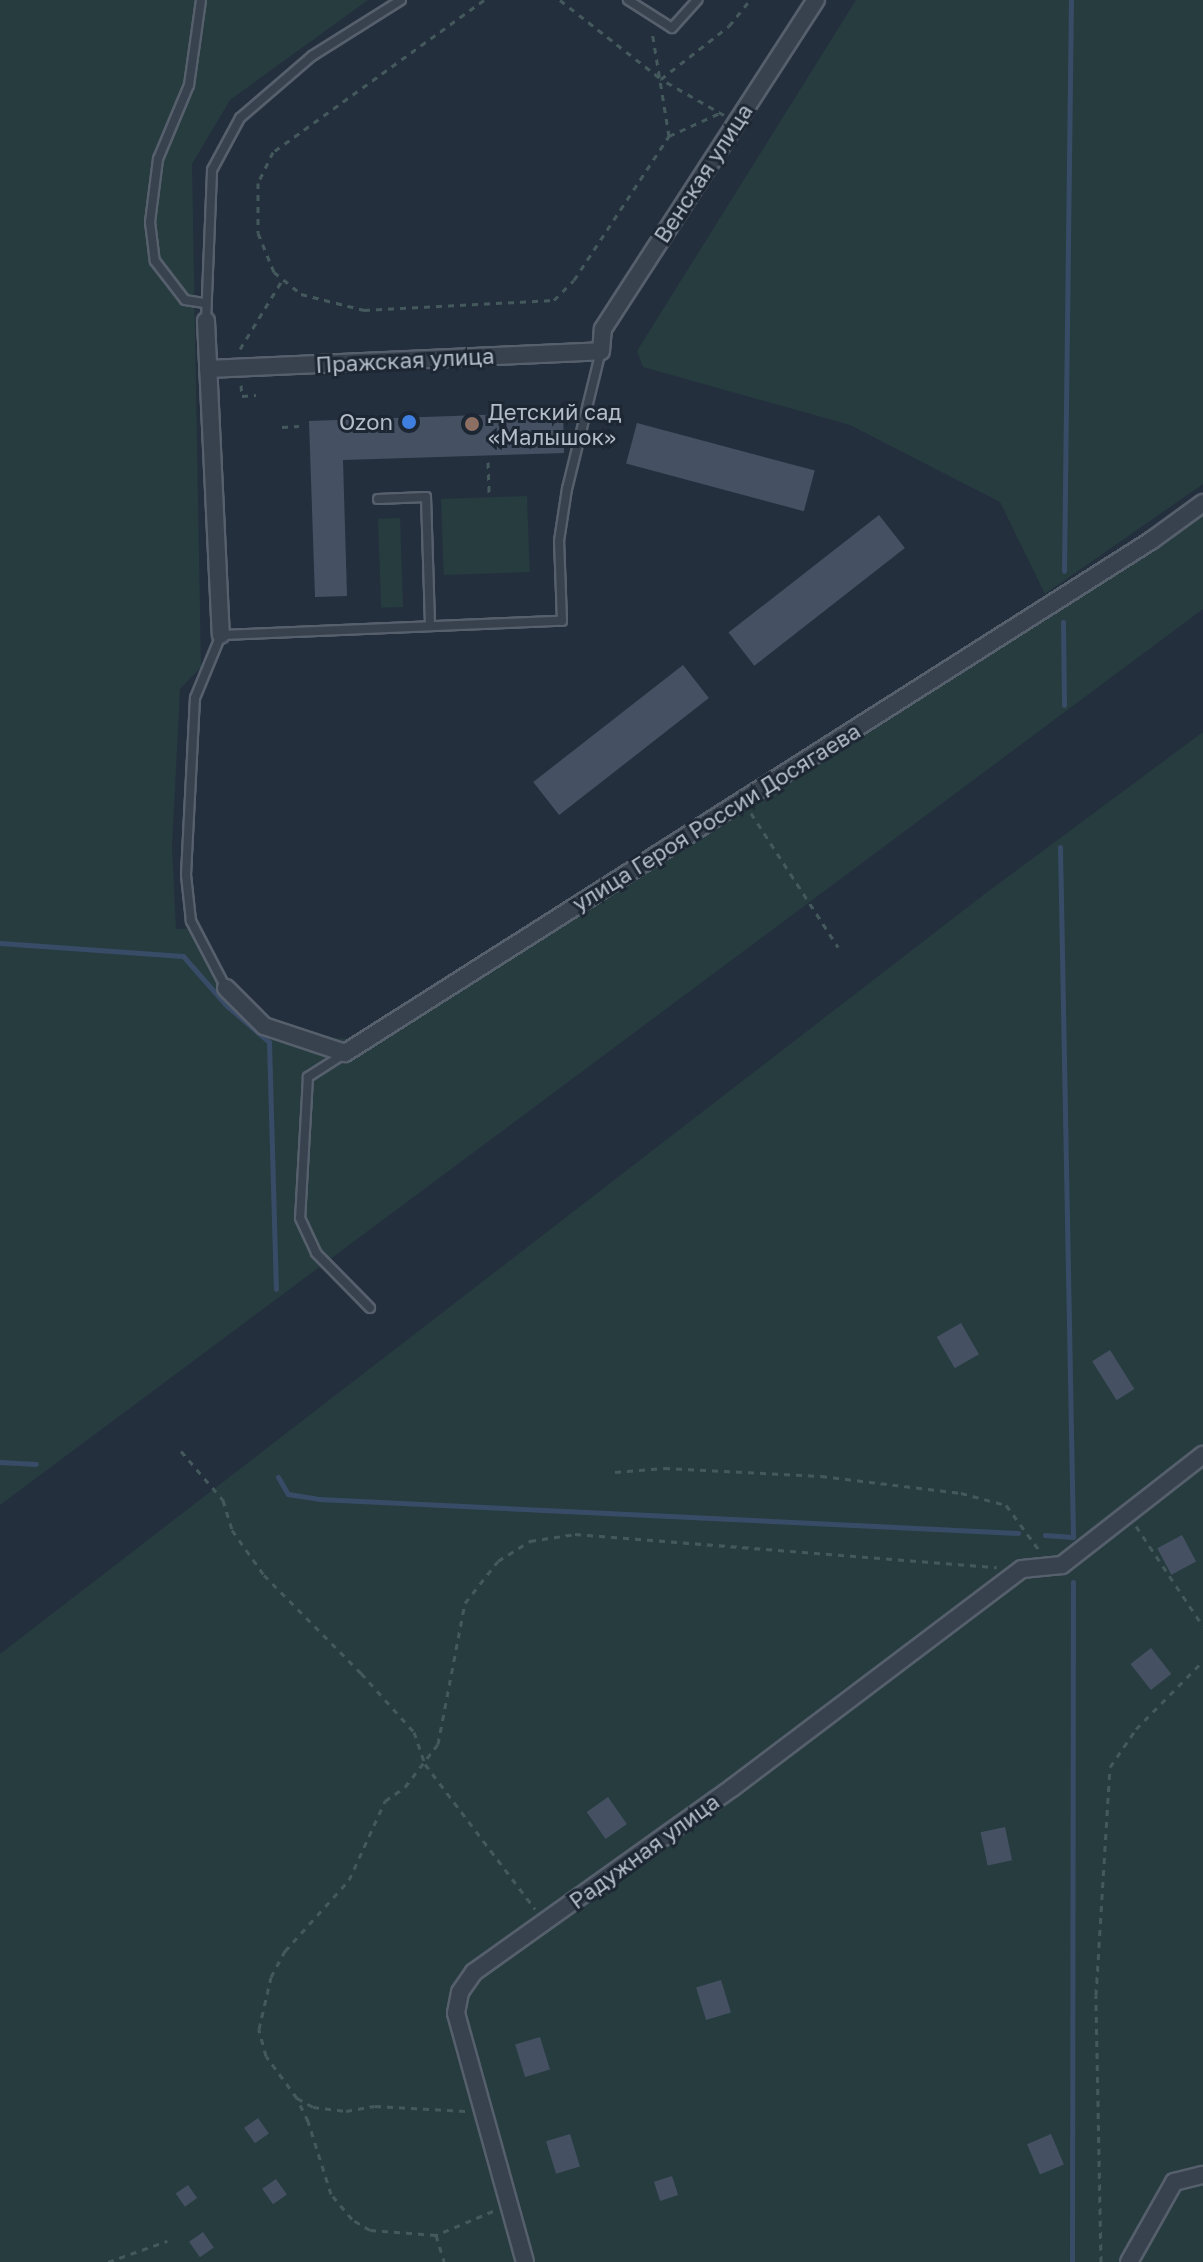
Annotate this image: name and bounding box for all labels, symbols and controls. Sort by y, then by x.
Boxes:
street label: Венская улица [648,99,758,247]
street label: Пражская улица [315,342,495,378]
place label: Детский сад «Малышок» [488,398,622,450]
place label: Ozon [339,409,393,435]
marker: Ozon [400,413,418,431]
marker: Детский сад «Малышок» [463,415,481,433]
street label: улица Героя России Досягаева [567,717,865,917]
street label: Радужная улица [564,1788,724,1914]

